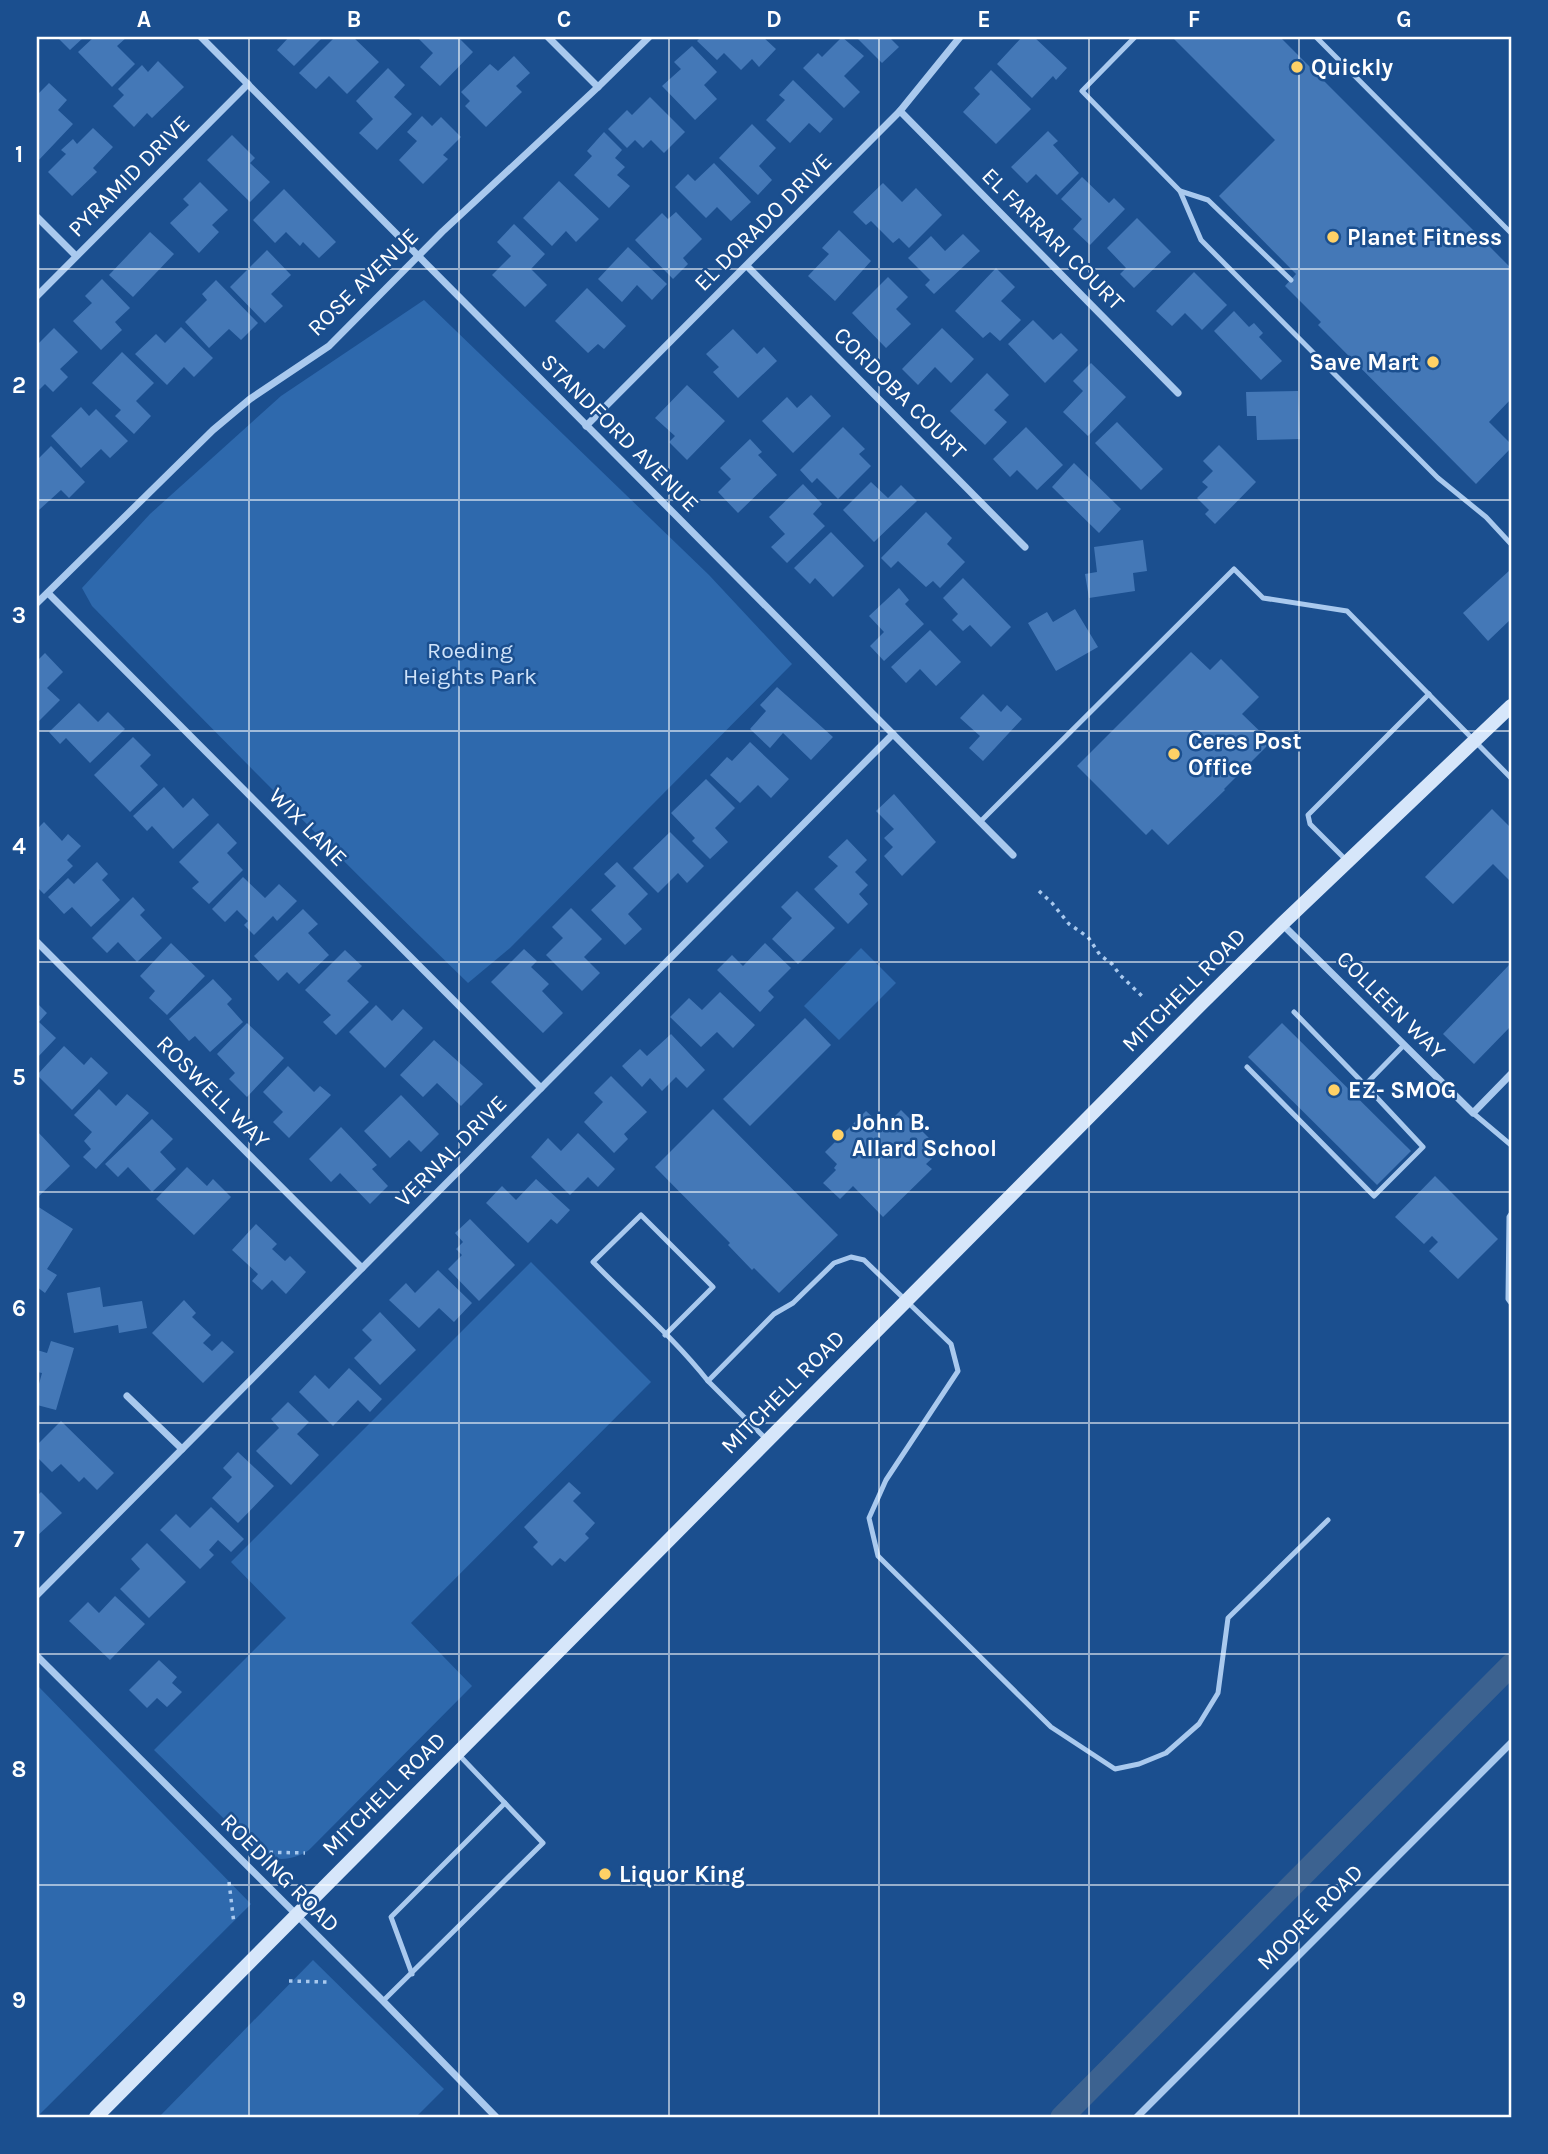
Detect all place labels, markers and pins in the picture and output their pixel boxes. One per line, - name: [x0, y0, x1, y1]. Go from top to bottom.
- place label: Quickly: [1311, 54, 1394, 81]
- marker: Quickly: [1289, 59, 1305, 75]
- place label: Planet Fitness: [1347, 224, 1502, 251]
- marker: Planet Fitness: [1325, 229, 1341, 245]
- place label: Save Mart: [1309, 349, 1419, 376]
- marker: Save Mart: [1425, 354, 1441, 370]
- place label: Ceres Post Office: [1188, 728, 1302, 781]
- marker: Ceres Post Office: [1166, 746, 1182, 762]
- place label: EZ- SMOG: [1348, 1077, 1456, 1104]
- marker: EZ- SMOG: [1326, 1082, 1342, 1098]
- place label: John B. Allard School: [852, 1109, 997, 1162]
- marker: John B. Allard School: [830, 1127, 846, 1143]
- place label: Liquor King: [619, 1861, 745, 1888]
- marker: Liquor King: [597, 1866, 613, 1882]

